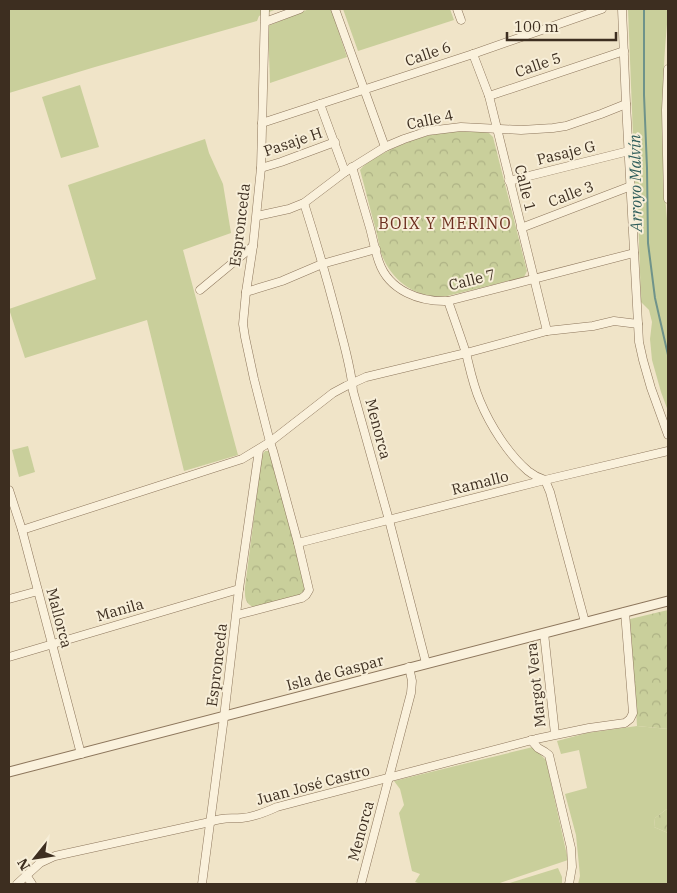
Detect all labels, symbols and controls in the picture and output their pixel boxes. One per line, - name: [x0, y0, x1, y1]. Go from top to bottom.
- scale bar: [507, 10, 616, 42]
- text: 100 m: [514, 17, 559, 36]
- street label: Calle 6: [402, 37, 453, 70]
- street label: Calle 5: [512, 48, 563, 81]
- street label: Calle 4: [405, 105, 455, 134]
- street label: Pasaje H: [261, 123, 325, 160]
- water label: Arroyo Malvín: [624, 134, 646, 233]
- street label: Pasaje G: [535, 136, 597, 169]
- street label: Calle 1: [511, 163, 540, 213]
- street label: Calle 3: [545, 176, 596, 211]
- street label: Espronceda: [225, 182, 254, 268]
- district label: BOIX Y MERINO: [378, 213, 512, 233]
- street label: Calle 7: [447, 265, 497, 294]
- street label: Menorca: [361, 397, 396, 461]
- street label: Ramallo: [449, 466, 510, 499]
- street label: Mallorca: [42, 586, 77, 650]
- street label: Manila: [94, 594, 146, 625]
- street label: Espronceda: [202, 622, 231, 708]
- street label: Margot Vera: [522, 642, 549, 728]
- street label: Isla de Gaspar: [284, 650, 386, 695]
- street label: Juan José Castro: [254, 760, 372, 809]
- street label: Menorca: [343, 799, 378, 863]
- north arrow: [10, 833, 60, 883]
- text: N: [13, 855, 34, 874]

